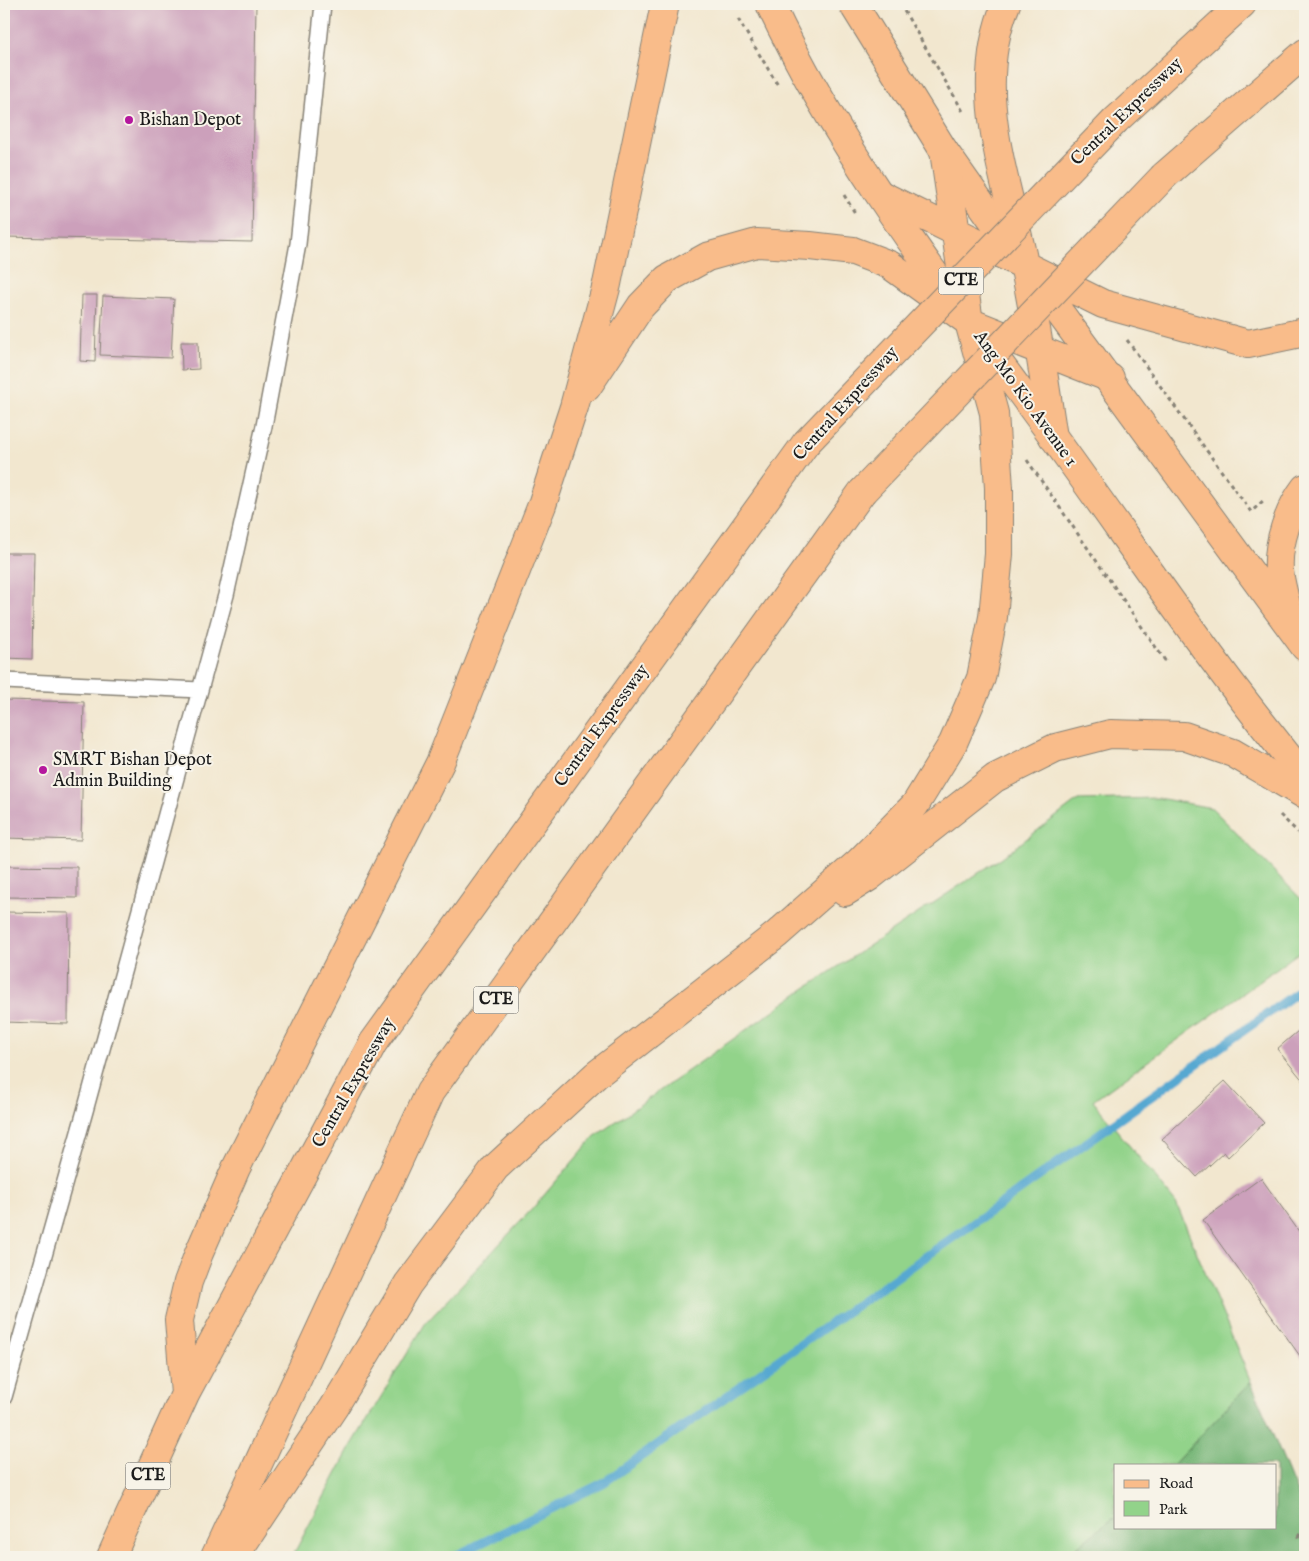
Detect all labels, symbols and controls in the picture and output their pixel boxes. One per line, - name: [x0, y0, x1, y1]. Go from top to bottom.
- street label: Central Expressway: [1066, 53, 1188, 171]
- place label: Bishan Depot: [139, 109, 241, 132]
- marker: Bishan Depot: [123, 114, 135, 126]
- road number: CTE: [938, 268, 984, 294]
- street label: Ang Mo Kio Avenue 1: [967, 326, 1082, 472]
- street label: Central Expressway: [788, 342, 904, 466]
- street label: Central Expressway: [550, 660, 655, 792]
- place label: SMRT Bishan Depot Admin Building: [52, 749, 212, 793]
- marker: SMRT Bishan Depot Admin Building: [37, 764, 49, 776]
- road number: CTE: [474, 986, 518, 1014]
- street label: Central Expressway: [307, 1014, 401, 1152]
- road number: CTE: [126, 1462, 170, 1490]
- legend: [1114, 1464, 1276, 1528]
- text: Road: [1159, 1474, 1194, 1493]
- text: Park: [1159, 1500, 1189, 1519]

